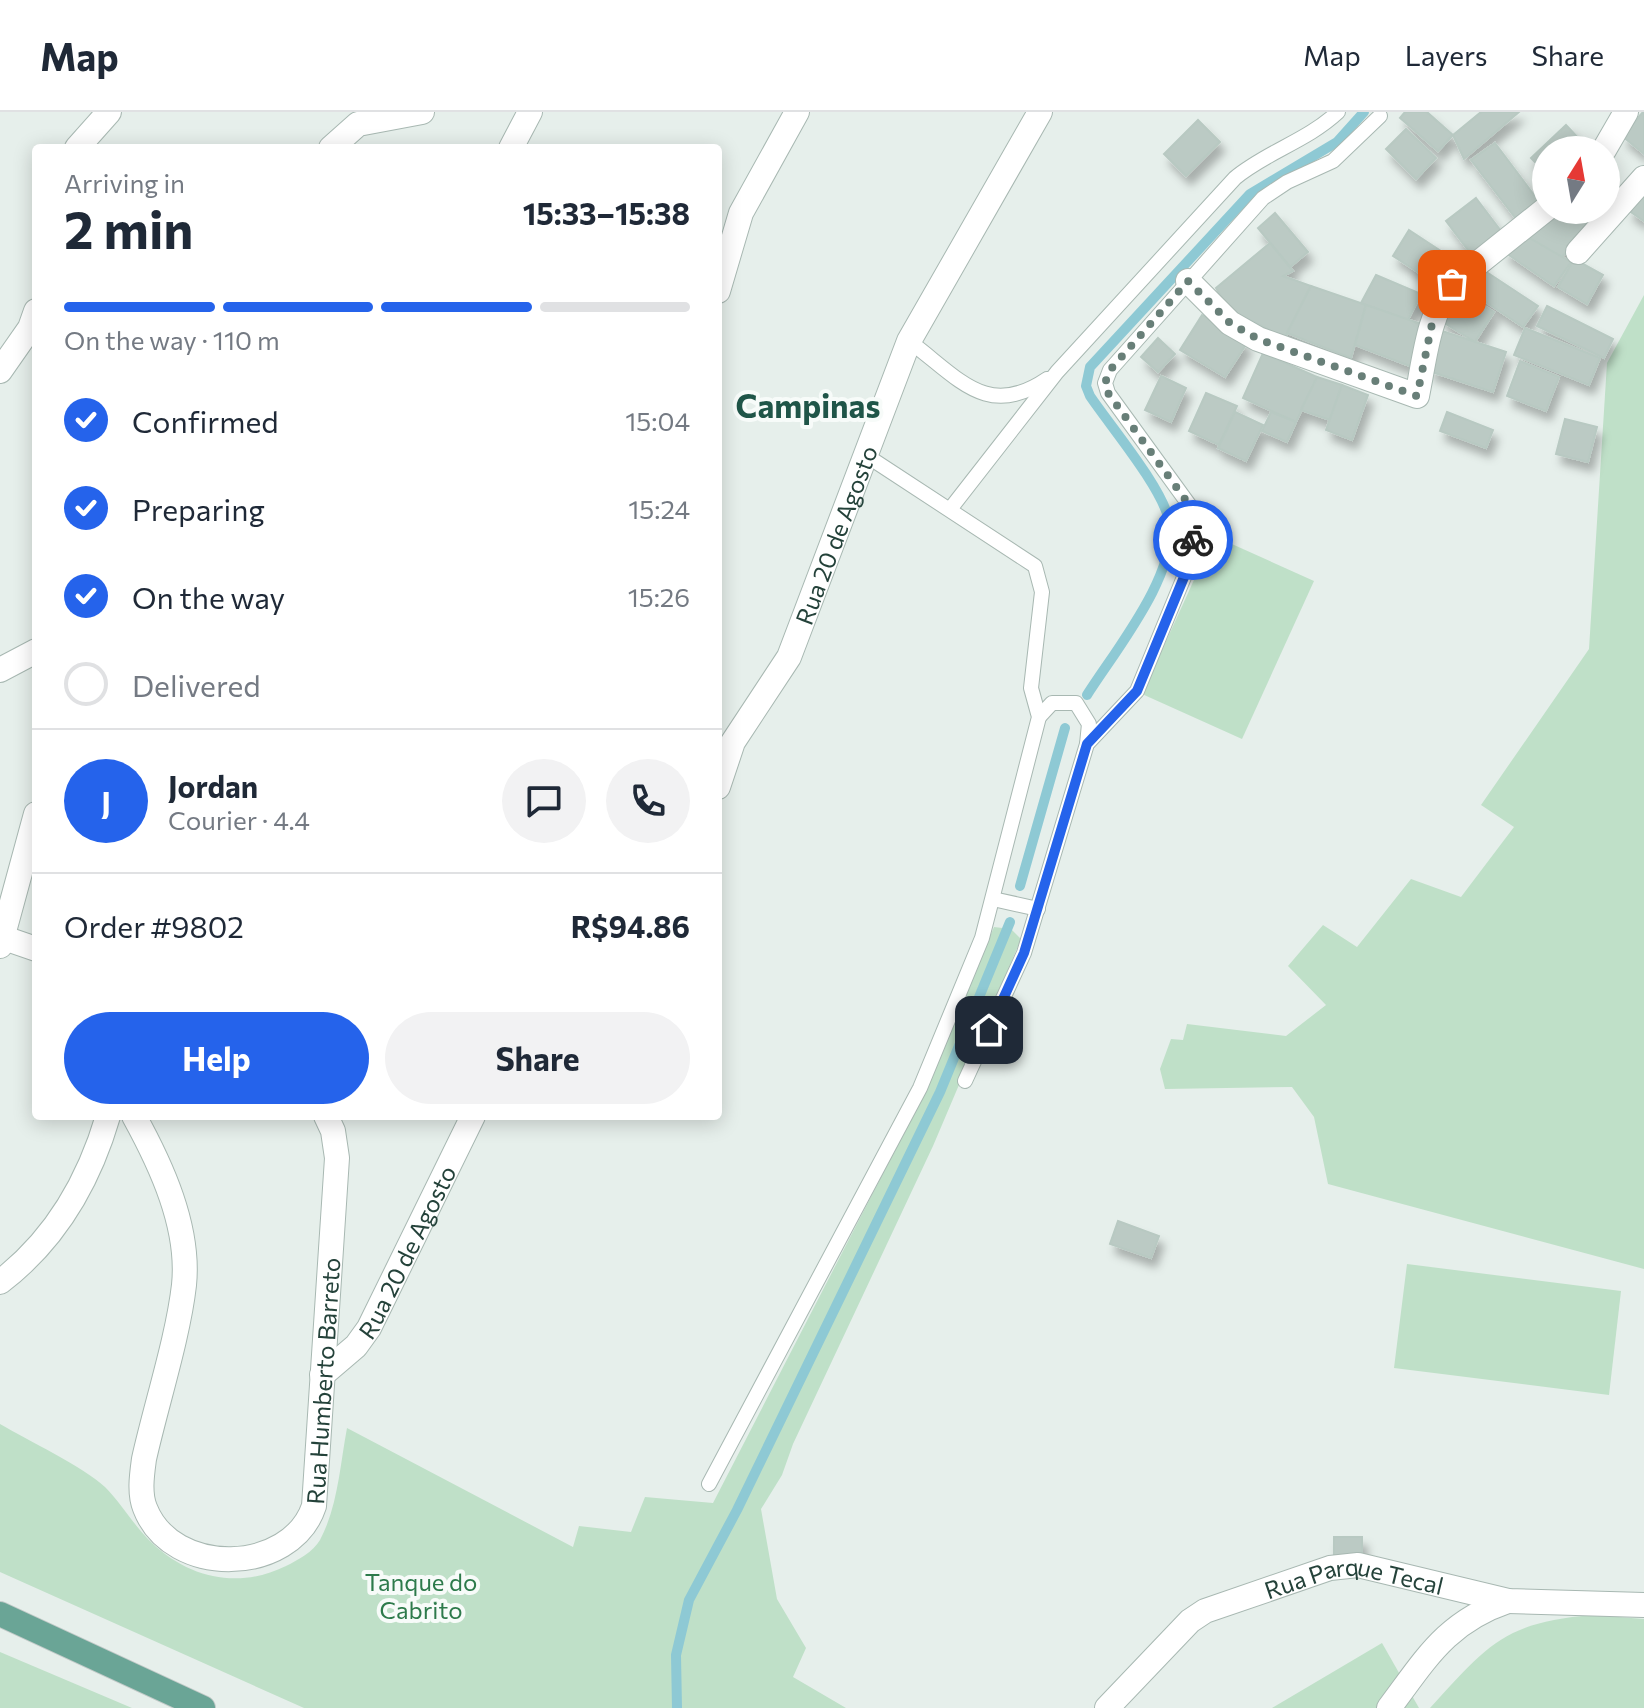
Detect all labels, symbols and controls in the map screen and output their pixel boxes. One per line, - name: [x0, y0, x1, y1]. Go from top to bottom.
- text: Map: [40, 32, 119, 79]
- text: Map: [1303, 38, 1361, 72]
- text: Layers: [1405, 38, 1487, 72]
- text: Share: [1531, 38, 1604, 72]
- north arrow: [1532, 136, 1620, 224]
- map controls: [1532, 136, 1620, 224]
- text: Arriving in: [64, 167, 185, 198]
- text: 15:33–15:38: [523, 194, 690, 231]
- text: 2 min: [64, 196, 193, 260]
- pin: [1418, 250, 1486, 318]
- icon: bag: [1430, 262, 1474, 306]
- text: On the way · 110 m: [64, 324, 280, 355]
- district label: Campinas: [736, 385, 880, 425]
- icon: check: [64, 398, 108, 442]
- text: Confirmed: [132, 402, 279, 439]
- text: 15:04: [625, 405, 690, 436]
- street label: Rua 20 de Agosto: [788, 441, 883, 628]
- icon: check: [64, 486, 108, 530]
- text: Preparing: [132, 490, 265, 527]
- text: 15:24: [628, 493, 690, 524]
- courier: [1153, 500, 1233, 580]
- icon: bike: [1171, 518, 1215, 562]
- icon: check: [64, 574, 108, 618]
- text: On the way: [132, 578, 285, 615]
- text: 15:26: [628, 581, 690, 612]
- text: Delivered: [132, 666, 261, 703]
- button: chat: [502, 759, 586, 843]
- button: phone: [606, 759, 690, 843]
- text: Jordan: [168, 767, 258, 804]
- text: J: [101, 783, 111, 820]
- text: Courier · 4.4: [168, 804, 310, 835]
- text: Order #9802: [64, 907, 244, 944]
- text: R$94.86: [571, 907, 690, 944]
- pin: [955, 996, 1023, 1064]
- icon: home: [967, 1008, 1011, 1052]
- button: Help: [64, 1012, 369, 1104]
- button: Share: [385, 1012, 690, 1104]
- street label: Rua 20 de Agosto: [352, 1160, 461, 1344]
- street label: Rua Humberto Barreto: [300, 1256, 345, 1505]
- street label: Rua Parque Tecal: [1260, 1551, 1447, 1604]
- park label: Tanque do Cabrito: [365, 1567, 477, 1624]

